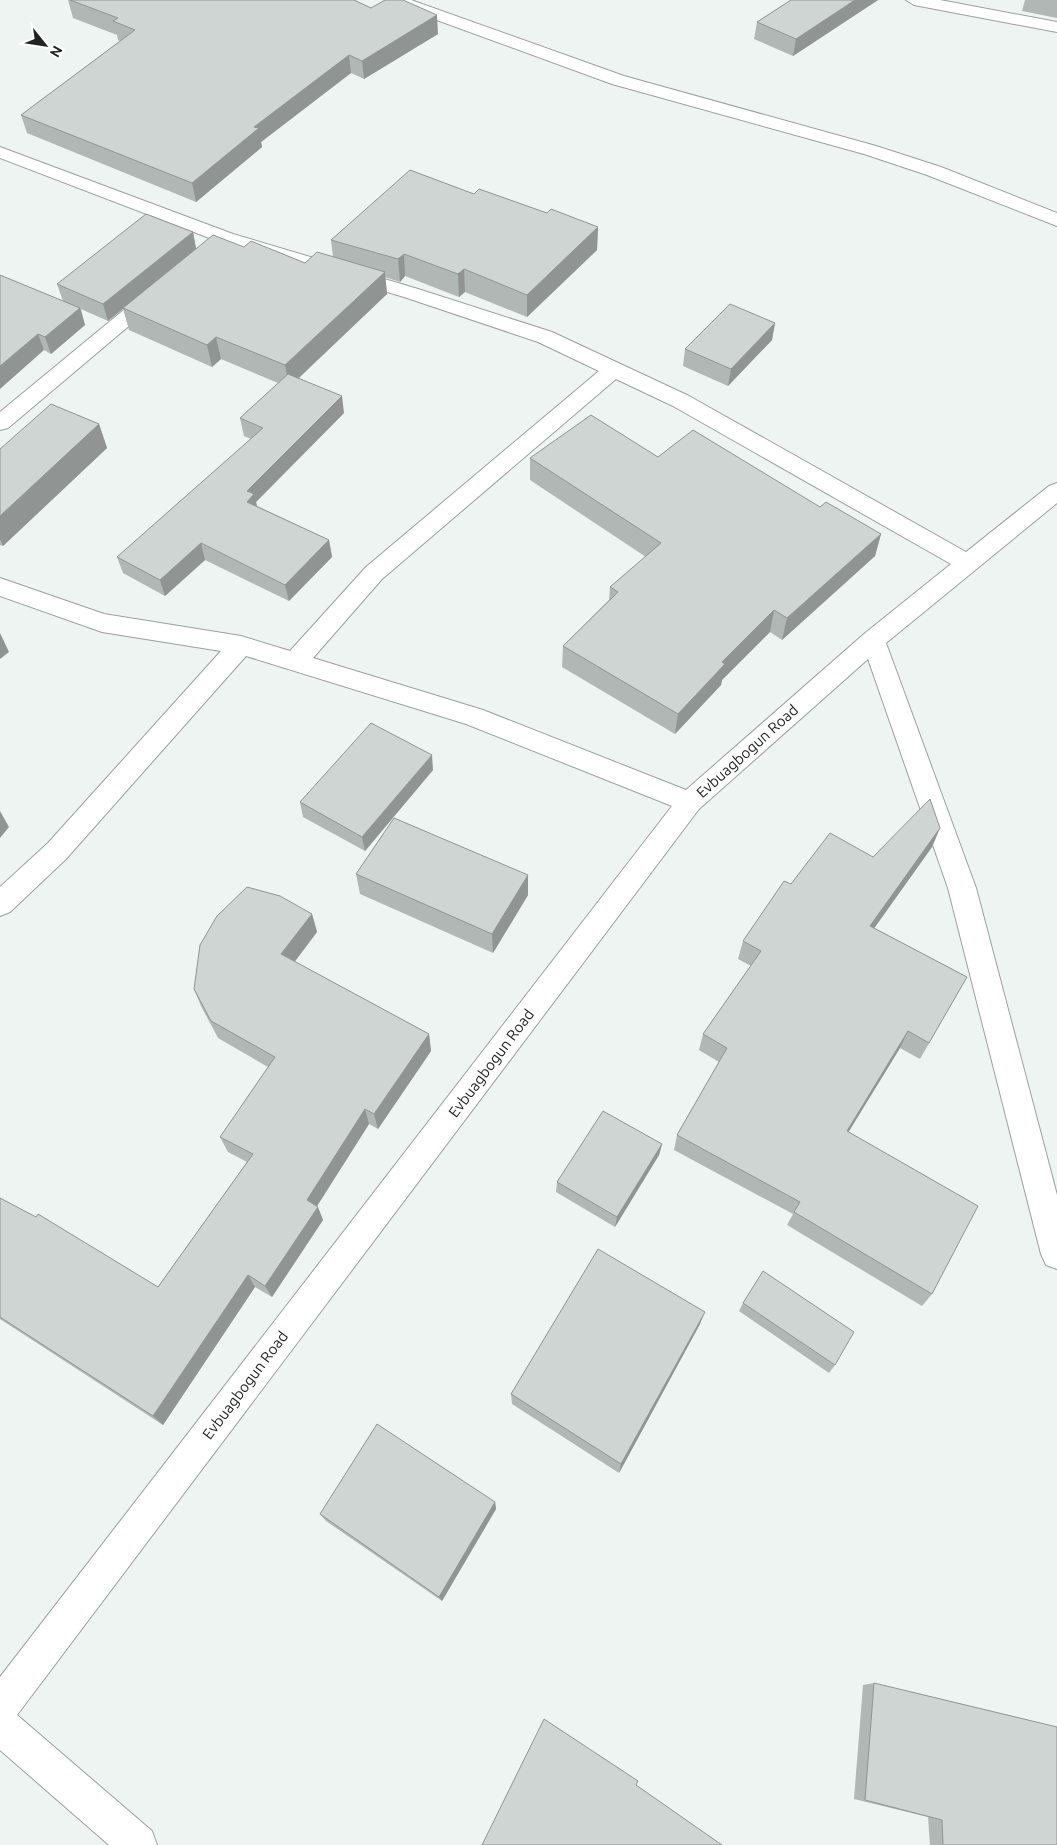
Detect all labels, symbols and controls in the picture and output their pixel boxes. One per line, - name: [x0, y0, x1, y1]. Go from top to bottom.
- north arrow: [20, 20, 70, 70]
- text: N: [47, 43, 66, 60]
- street label: Evbuagbogun Road: [693, 701, 801, 801]
- street label: Evbuagbogun Road: [445, 1006, 537, 1120]
- street label: Evbuagbogun Road: [199, 1328, 291, 1442]

